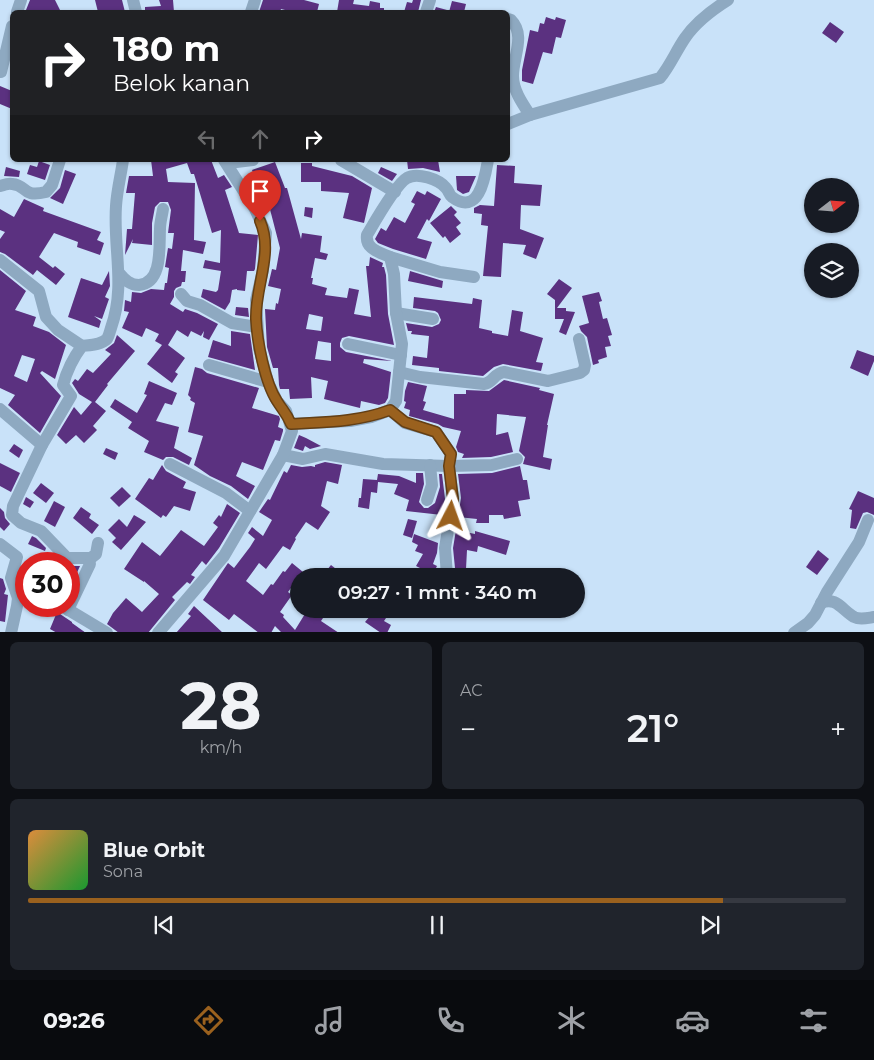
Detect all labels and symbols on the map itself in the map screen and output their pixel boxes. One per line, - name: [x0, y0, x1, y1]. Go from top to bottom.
- pin: [239, 170, 281, 221]
- north arrow: [804, 178, 859, 232]
- position arrow: [424, 489, 476, 541]
- speed limit sign: 30: [15, 552, 80, 617]

